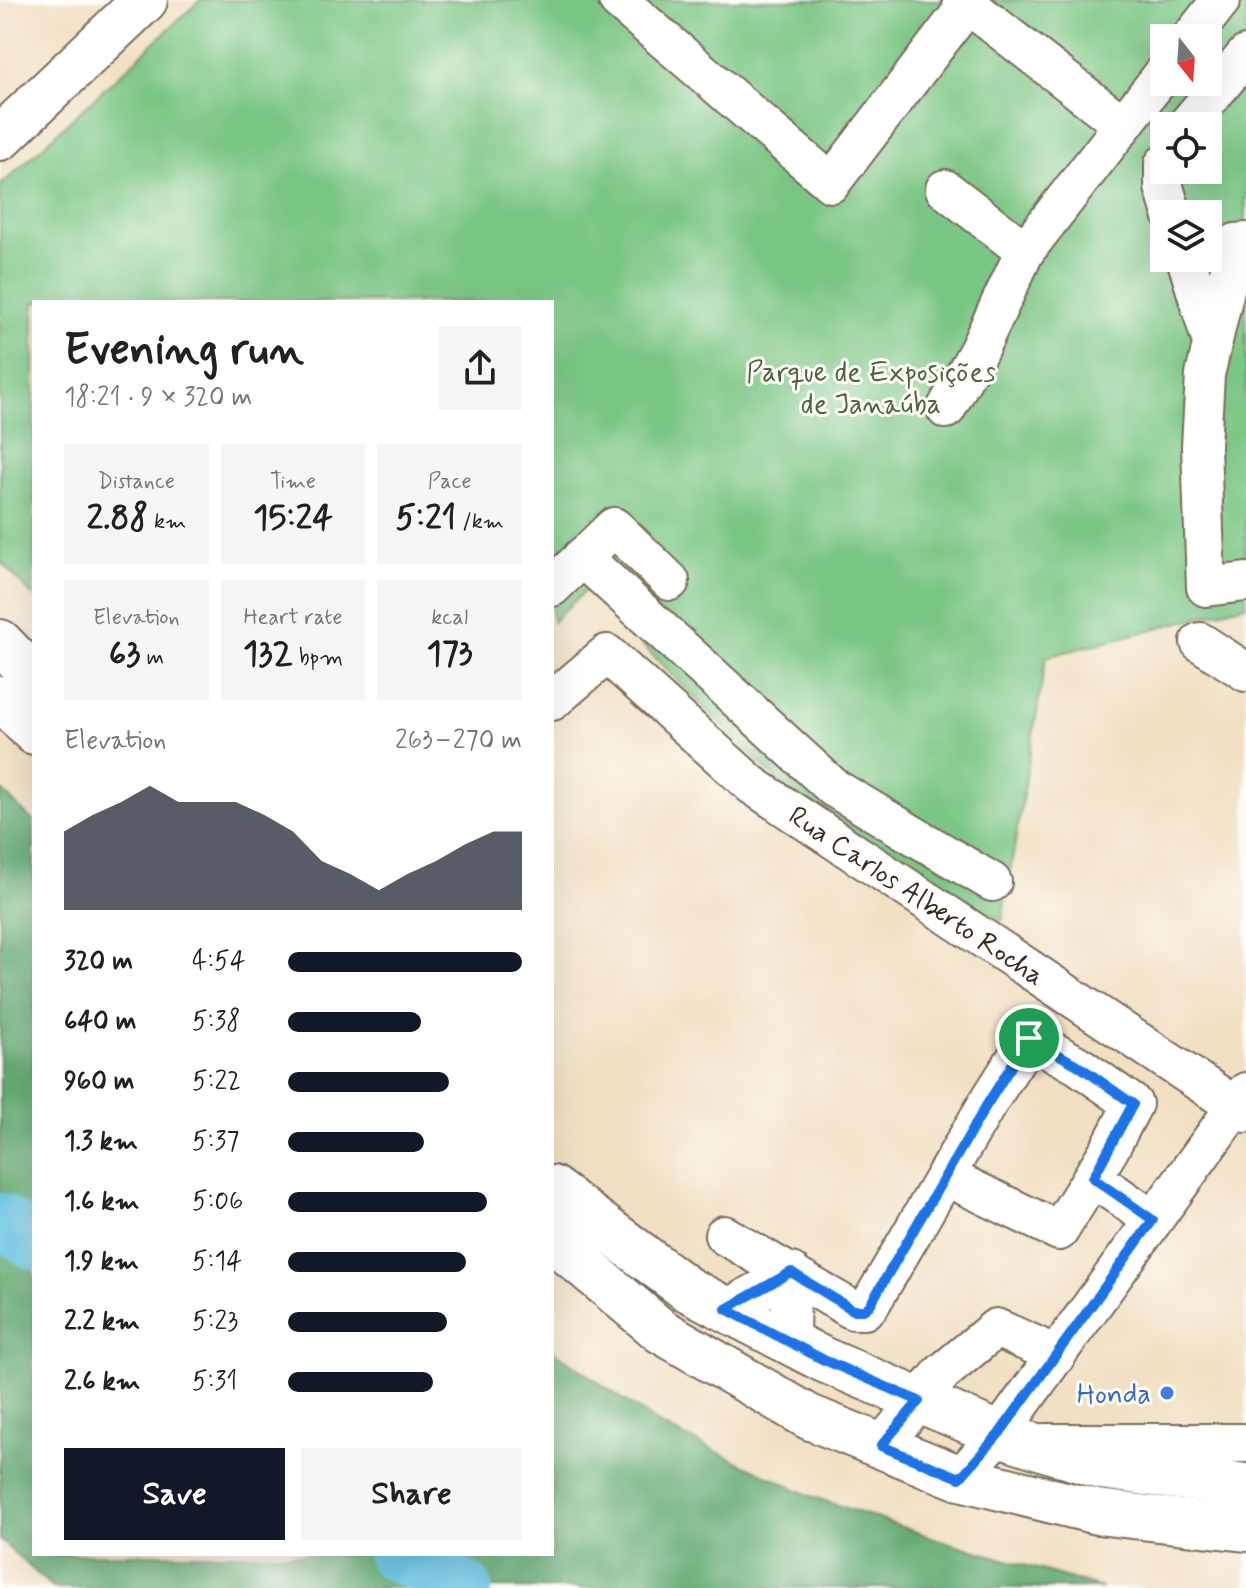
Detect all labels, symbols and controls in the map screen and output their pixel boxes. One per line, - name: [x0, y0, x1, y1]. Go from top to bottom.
- north arrow: [1150, 24, 1222, 96]
- map controls: [1150, 24, 1222, 272]
- button: locate: [1150, 112, 1222, 184]
- button: layers: [1150, 200, 1222, 272]
- text: Evening run: [64, 322, 304, 380]
- button: share: [438, 326, 522, 410]
- park label: Parque de Exposições de Janaúba: [746, 355, 996, 424]
- text: 18:21 · 9 × 320 m: [64, 381, 252, 415]
- text: Distance: [98, 468, 175, 496]
- text: Time: [270, 468, 316, 496]
- text: Pace: [428, 468, 472, 496]
- text: 2.88: [87, 496, 148, 541]
- text: 15:24: [253, 496, 333, 541]
- text: 5:21: [395, 496, 456, 541]
- text: km: [148, 508, 186, 536]
- text: /km: [456, 508, 504, 536]
- text: Elevation: [93, 604, 180, 632]
- text: Heart rate: [244, 604, 342, 632]
- text: kcal: [431, 604, 468, 632]
- text: 63: [109, 632, 141, 677]
- text: 132: [243, 632, 293, 677]
- text: 173: [427, 632, 473, 677]
- text: m: [141, 644, 164, 672]
- text: bpm: [293, 644, 343, 672]
- text: Elevation: [64, 724, 166, 758]
- text: 263–270 m: [395, 724, 522, 758]
- street label: Rua Carlos Alberto Rocha: [781, 798, 1051, 995]
- text: 320 m: [64, 945, 133, 979]
- text: 4:54: [192, 945, 245, 979]
- pin: [995, 1004, 1063, 1072]
- text: 640 m: [64, 1005, 136, 1039]
- text: 5:38: [192, 1005, 241, 1039]
- icon: arrive: [1007, 1016, 1051, 1060]
- text: 960 m: [64, 1065, 135, 1099]
- text: 5:22: [192, 1065, 241, 1099]
- text: 1.3 km: [64, 1125, 138, 1159]
- text: 5:37: [192, 1125, 239, 1159]
- text: 1.6 km: [64, 1185, 139, 1219]
- text: 5:06: [192, 1185, 243, 1219]
- text: 1.9 km: [64, 1245, 139, 1279]
- text: 5:14: [192, 1245, 242, 1279]
- text: 2.2 km: [64, 1305, 140, 1339]
- text: 5:23: [192, 1305, 238, 1339]
- text: 2.6 km: [64, 1365, 140, 1399]
- text: 5:31: [192, 1365, 237, 1399]
- place label: Honda: [1077, 1377, 1151, 1414]
- marker: Honda: [1158, 1384, 1176, 1402]
- button: Save: [64, 1448, 285, 1540]
- button: Share: [301, 1448, 522, 1540]

